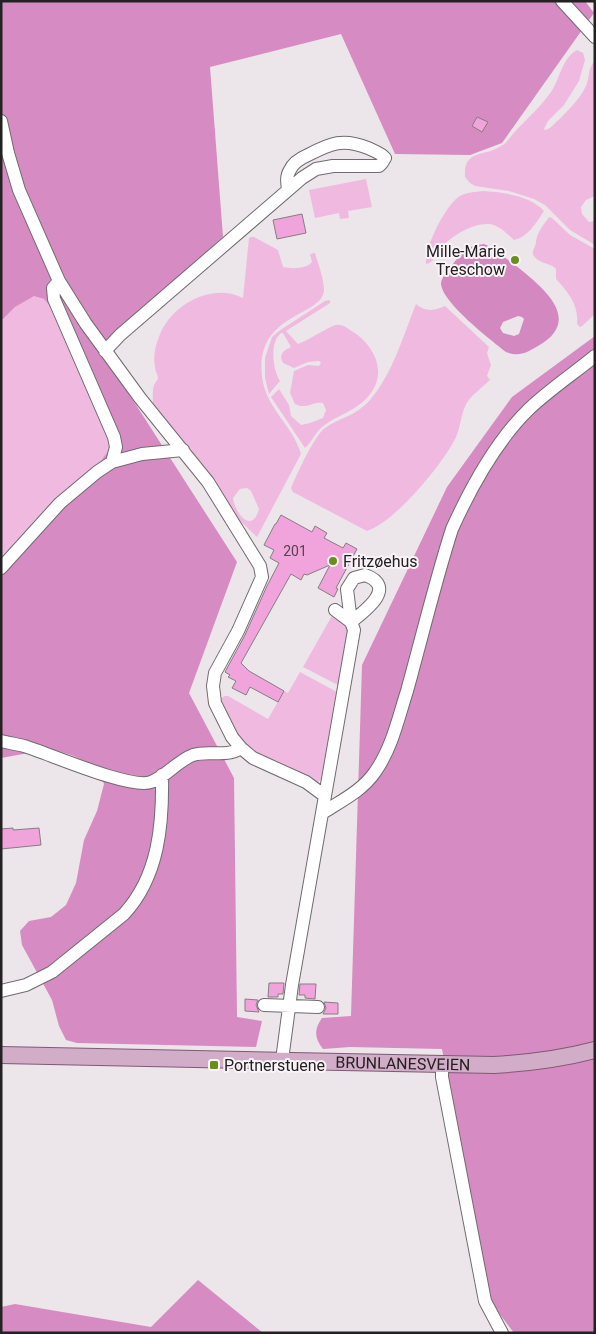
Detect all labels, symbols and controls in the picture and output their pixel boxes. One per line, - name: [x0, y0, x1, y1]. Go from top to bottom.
- place label: Mille-Marie Treschow: [426, 242, 505, 279]
- marker: Mille-Marie Treschow: [509, 254, 521, 266]
- house number: 201: [283, 543, 307, 559]
- place label: Fritzøehus: [343, 552, 418, 571]
- marker: Fritzøehus: [327, 555, 339, 567]
- street label: BRUNLANESVEIEN: [335, 1053, 471, 1075]
- place label: Portnerstuene: [224, 1056, 325, 1075]
- marker: Portnerstuene: [208, 1059, 220, 1071]

